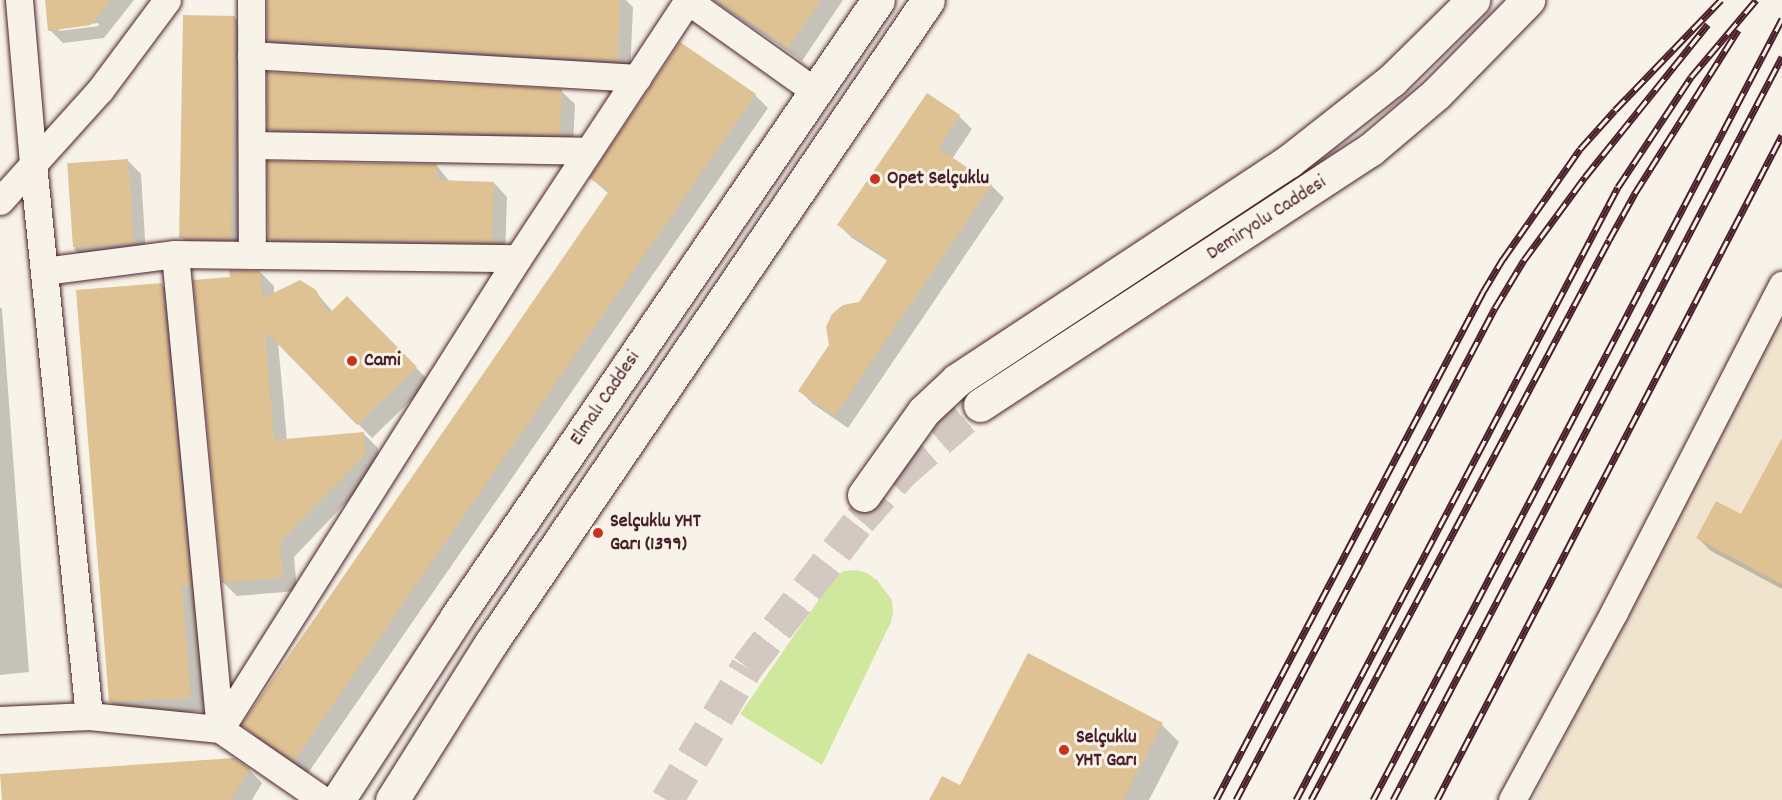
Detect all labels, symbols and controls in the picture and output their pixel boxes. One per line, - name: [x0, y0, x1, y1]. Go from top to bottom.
- place label: Opet Selçuklu: [887, 167, 989, 191]
- street label: Demiryolu Caddesi: [1203, 171, 1331, 267]
- marker: Opet Selçuklu: [868, 172, 882, 186]
- street label: Elmalı Caddesi: [566, 347, 646, 451]
- place label: Cami: [364, 349, 401, 373]
- marker: Cami: [345, 354, 359, 368]
- place label: Selçuklu YHT Garı (1399): [610, 510, 701, 557]
- marker: Selçuklu YHT Garı (1399): [591, 526, 605, 540]
- place label: Selçuklu YHT Garı: [1076, 726, 1137, 773]
- marker: Selçuklu YHT Garı: [1057, 743, 1071, 757]

